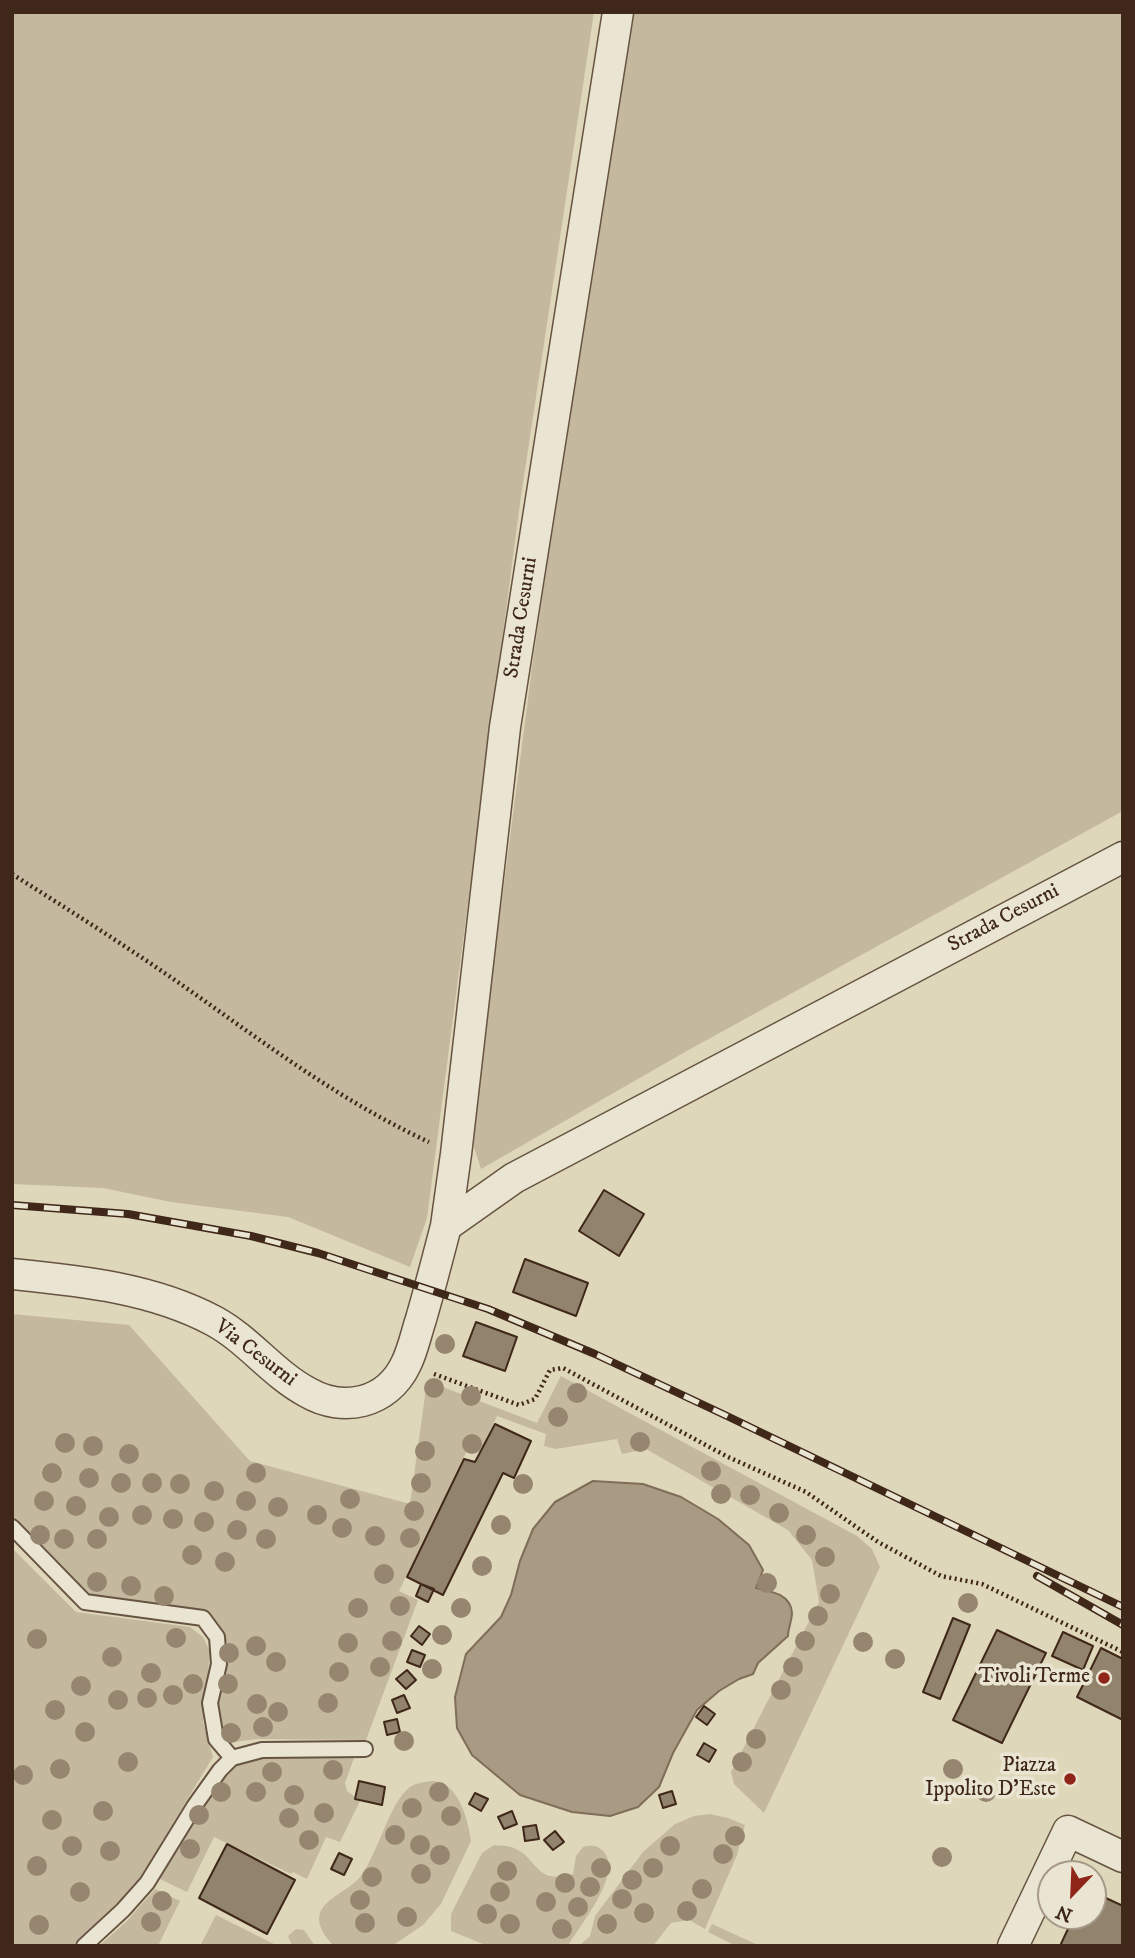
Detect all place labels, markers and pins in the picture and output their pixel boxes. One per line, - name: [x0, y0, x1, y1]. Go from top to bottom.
- place label: Tivoli Terme: [979, 1665, 1090, 1691]
- marker: Tivoli Terme: [1096, 1670, 1112, 1686]
- place label: Piazza Ippolito D'Este: [925, 1754, 1056, 1804]
- marker: Piazza Ippolito D'Este: [1062, 1771, 1078, 1787]

